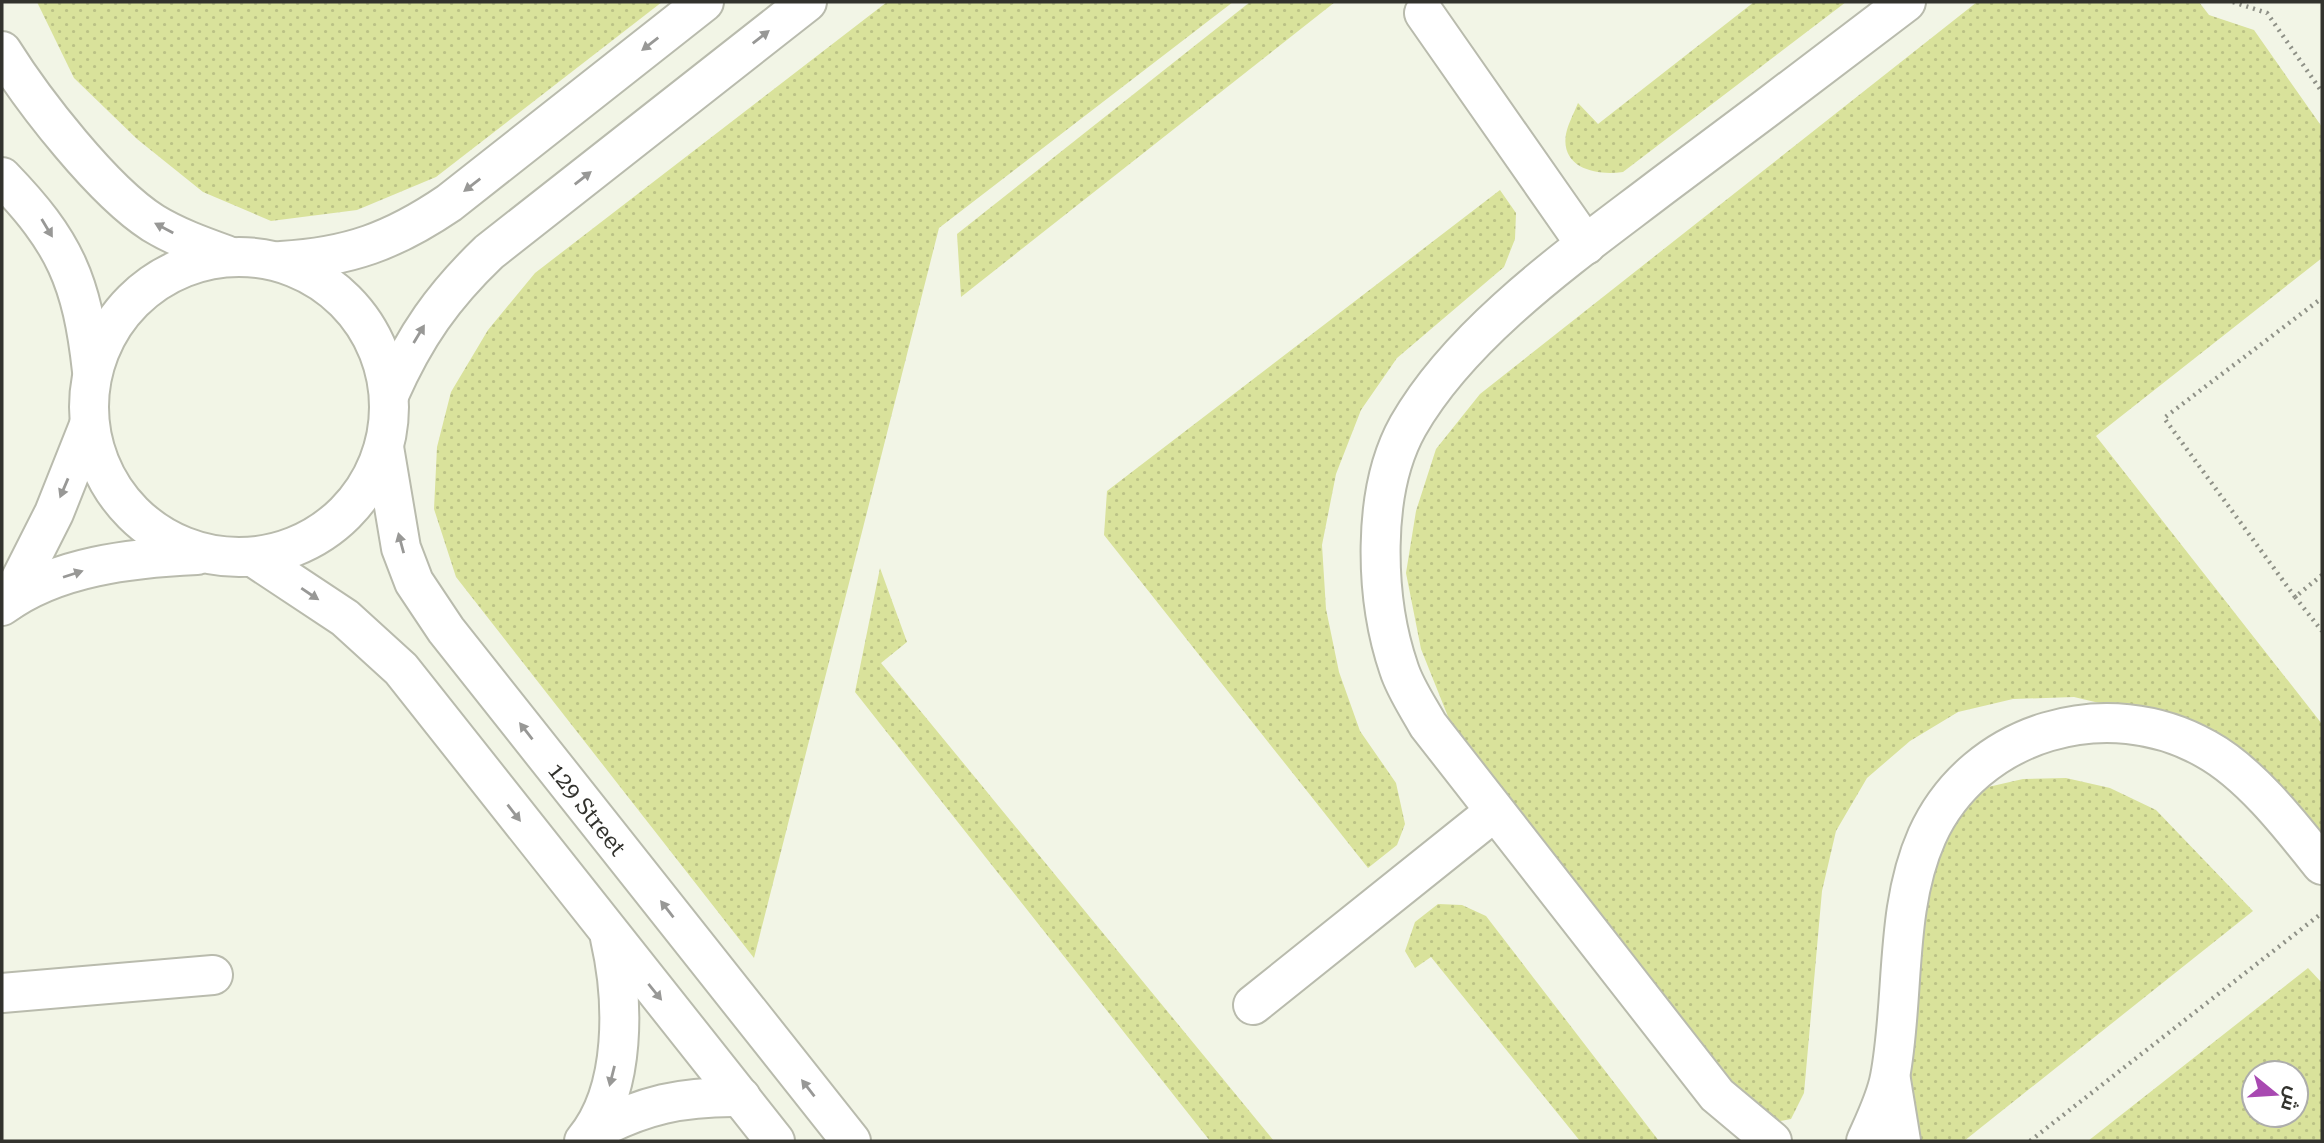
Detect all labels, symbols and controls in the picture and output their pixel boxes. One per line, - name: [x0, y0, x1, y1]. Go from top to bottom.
- one-way arrow: [752, 30, 770, 45]
- one-way arrow: [641, 36, 659, 51]
- one-way arrow: [573, 171, 591, 186]
- one-way arrow: [463, 178, 481, 193]
- one-way arrow: [40, 218, 52, 238]
- one-way arrow: [153, 223, 173, 235]
- one-way arrow: [413, 324, 425, 343]
- one-way arrow: [59, 478, 70, 499]
- one-way arrow: [395, 532, 406, 554]
- one-way arrow: [62, 568, 83, 579]
- one-way arrow: [300, 588, 320, 601]
- one-way arrow: [519, 722, 534, 740]
- street label: 129 Street: [542, 757, 631, 861]
- one-way arrow: [506, 804, 521, 822]
- one-way arrow: [660, 901, 675, 919]
- one-way arrow: [647, 983, 662, 1000]
- north arrow: [2240, 1059, 2310, 1129]
- one-way arrow: [606, 1065, 617, 1087]
- one-way arrow: [801, 1079, 816, 1097]
- text: ش: [2276, 1084, 2305, 1114]

